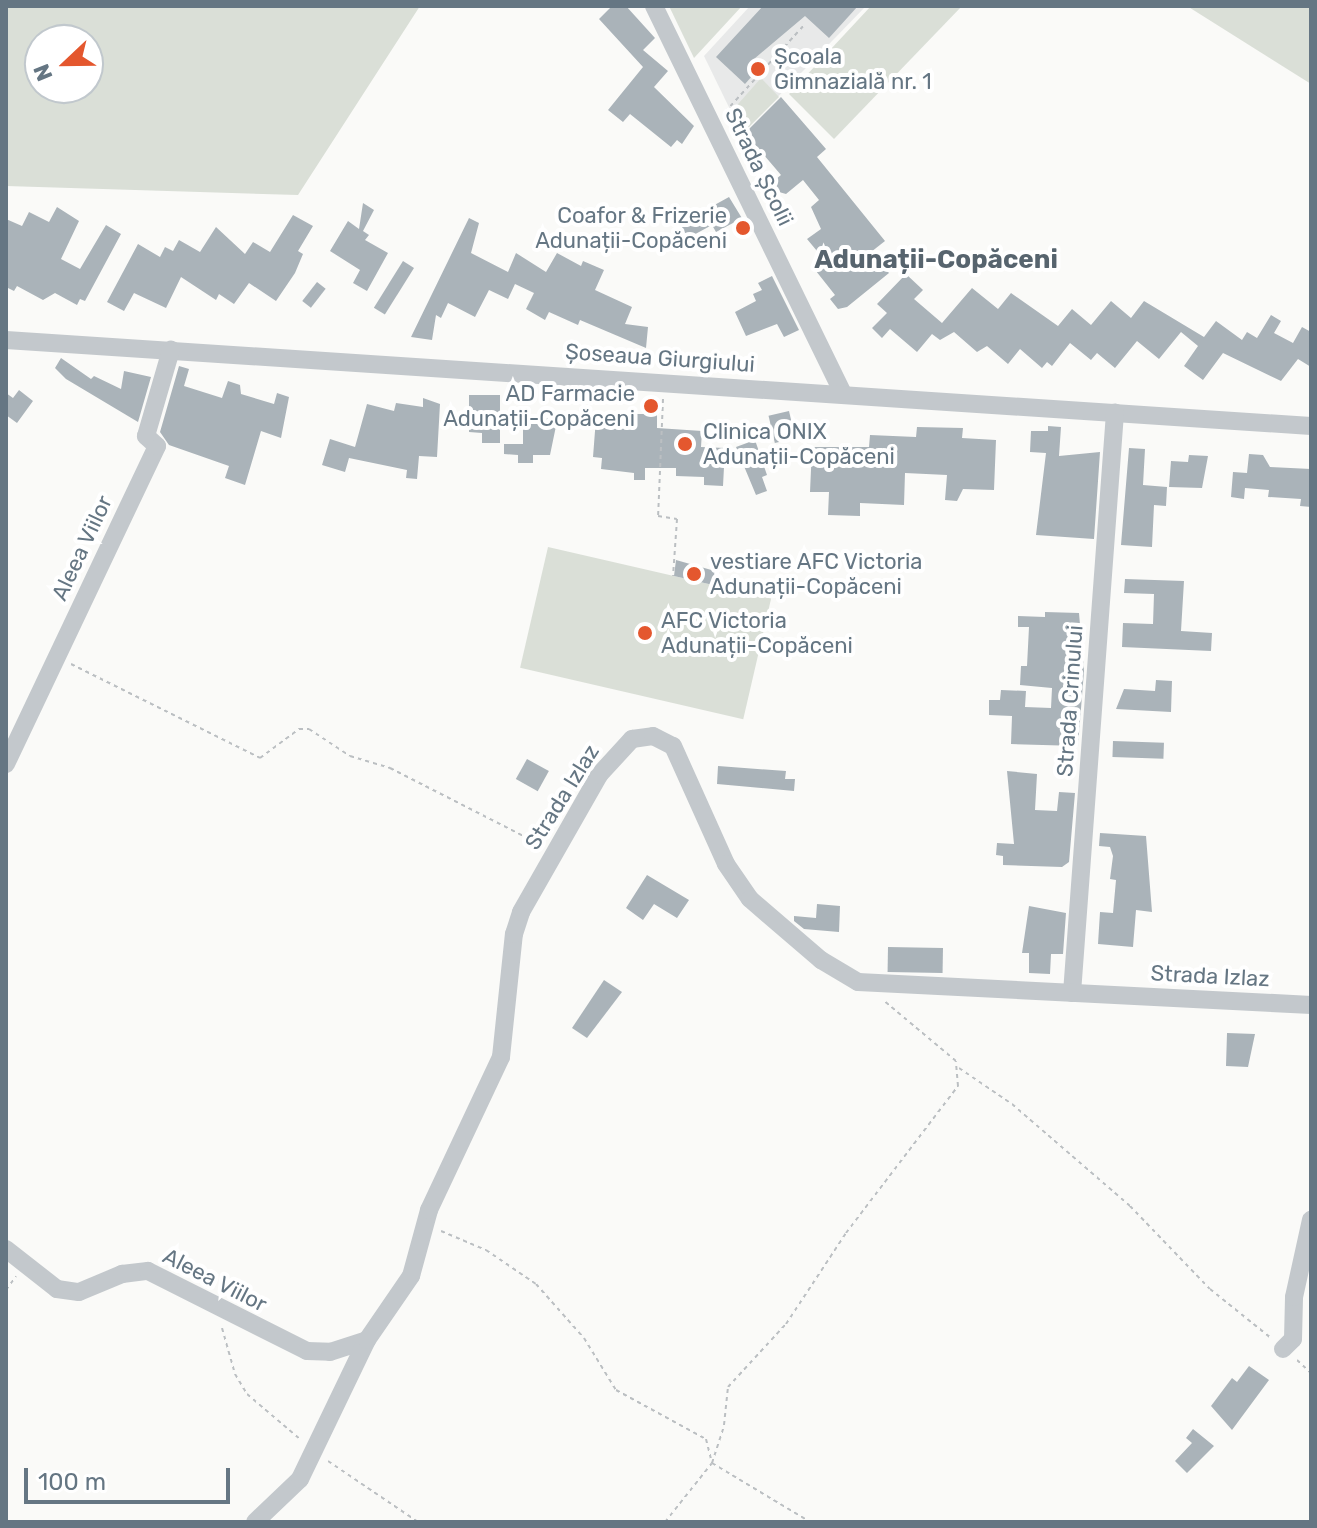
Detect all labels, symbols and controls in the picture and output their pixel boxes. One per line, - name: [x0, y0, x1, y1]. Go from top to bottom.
- north arrow: [24, 24, 104, 104]
- place label: Școala Gimnazială nr. 1: [774, 43, 932, 94]
- text: N: [28, 60, 59, 85]
- marker: Școala Gimnazială nr. 1: [749, 60, 767, 78]
- street label: Strada Școlii: [719, 104, 799, 230]
- place label: Coafor & Frizerie Adunații-Copăceni: [535, 202, 727, 254]
- marker: Coafor & Frizerie Adunații-Copăceni: [734, 219, 752, 237]
- district label: Adunații-Copăceni: [814, 244, 1058, 276]
- street label: Șoseaua Giurgiului: [564, 338, 756, 378]
- place label: AD Farmacie Adunații-Copăceni: [443, 380, 635, 432]
- marker: AD Farmacie Adunații-Copăceni: [642, 397, 660, 415]
- place label: Clinica ONIX Adunații-Copăceni: [703, 418, 895, 470]
- marker: Clinica ONIX Adunații-Copăceni: [674, 433, 696, 455]
- street label: Aleea Viilor: [46, 491, 118, 605]
- place label: vestiare AFC Victoria Adunații-Copăceni: [710, 548, 924, 600]
- marker: vestiare AFC Victoria Adunații-Copăceni: [685, 565, 703, 583]
- place label: AFC Victoria Adunații-Copăceni: [661, 607, 853, 658]
- marker: AFC Victoria Adunații-Copăceni: [636, 624, 654, 642]
- street label: Strada Crinului: [1052, 624, 1088, 778]
- street label: Strada Izlaz: [519, 739, 605, 855]
- street label: Strada Izlaz: [1150, 960, 1270, 992]
- street label: Aleea Viilor: [158, 1242, 272, 1318]
- scale bar: [28, 1452, 234, 1502]
- text: 100 m: [38, 1468, 106, 1496]

